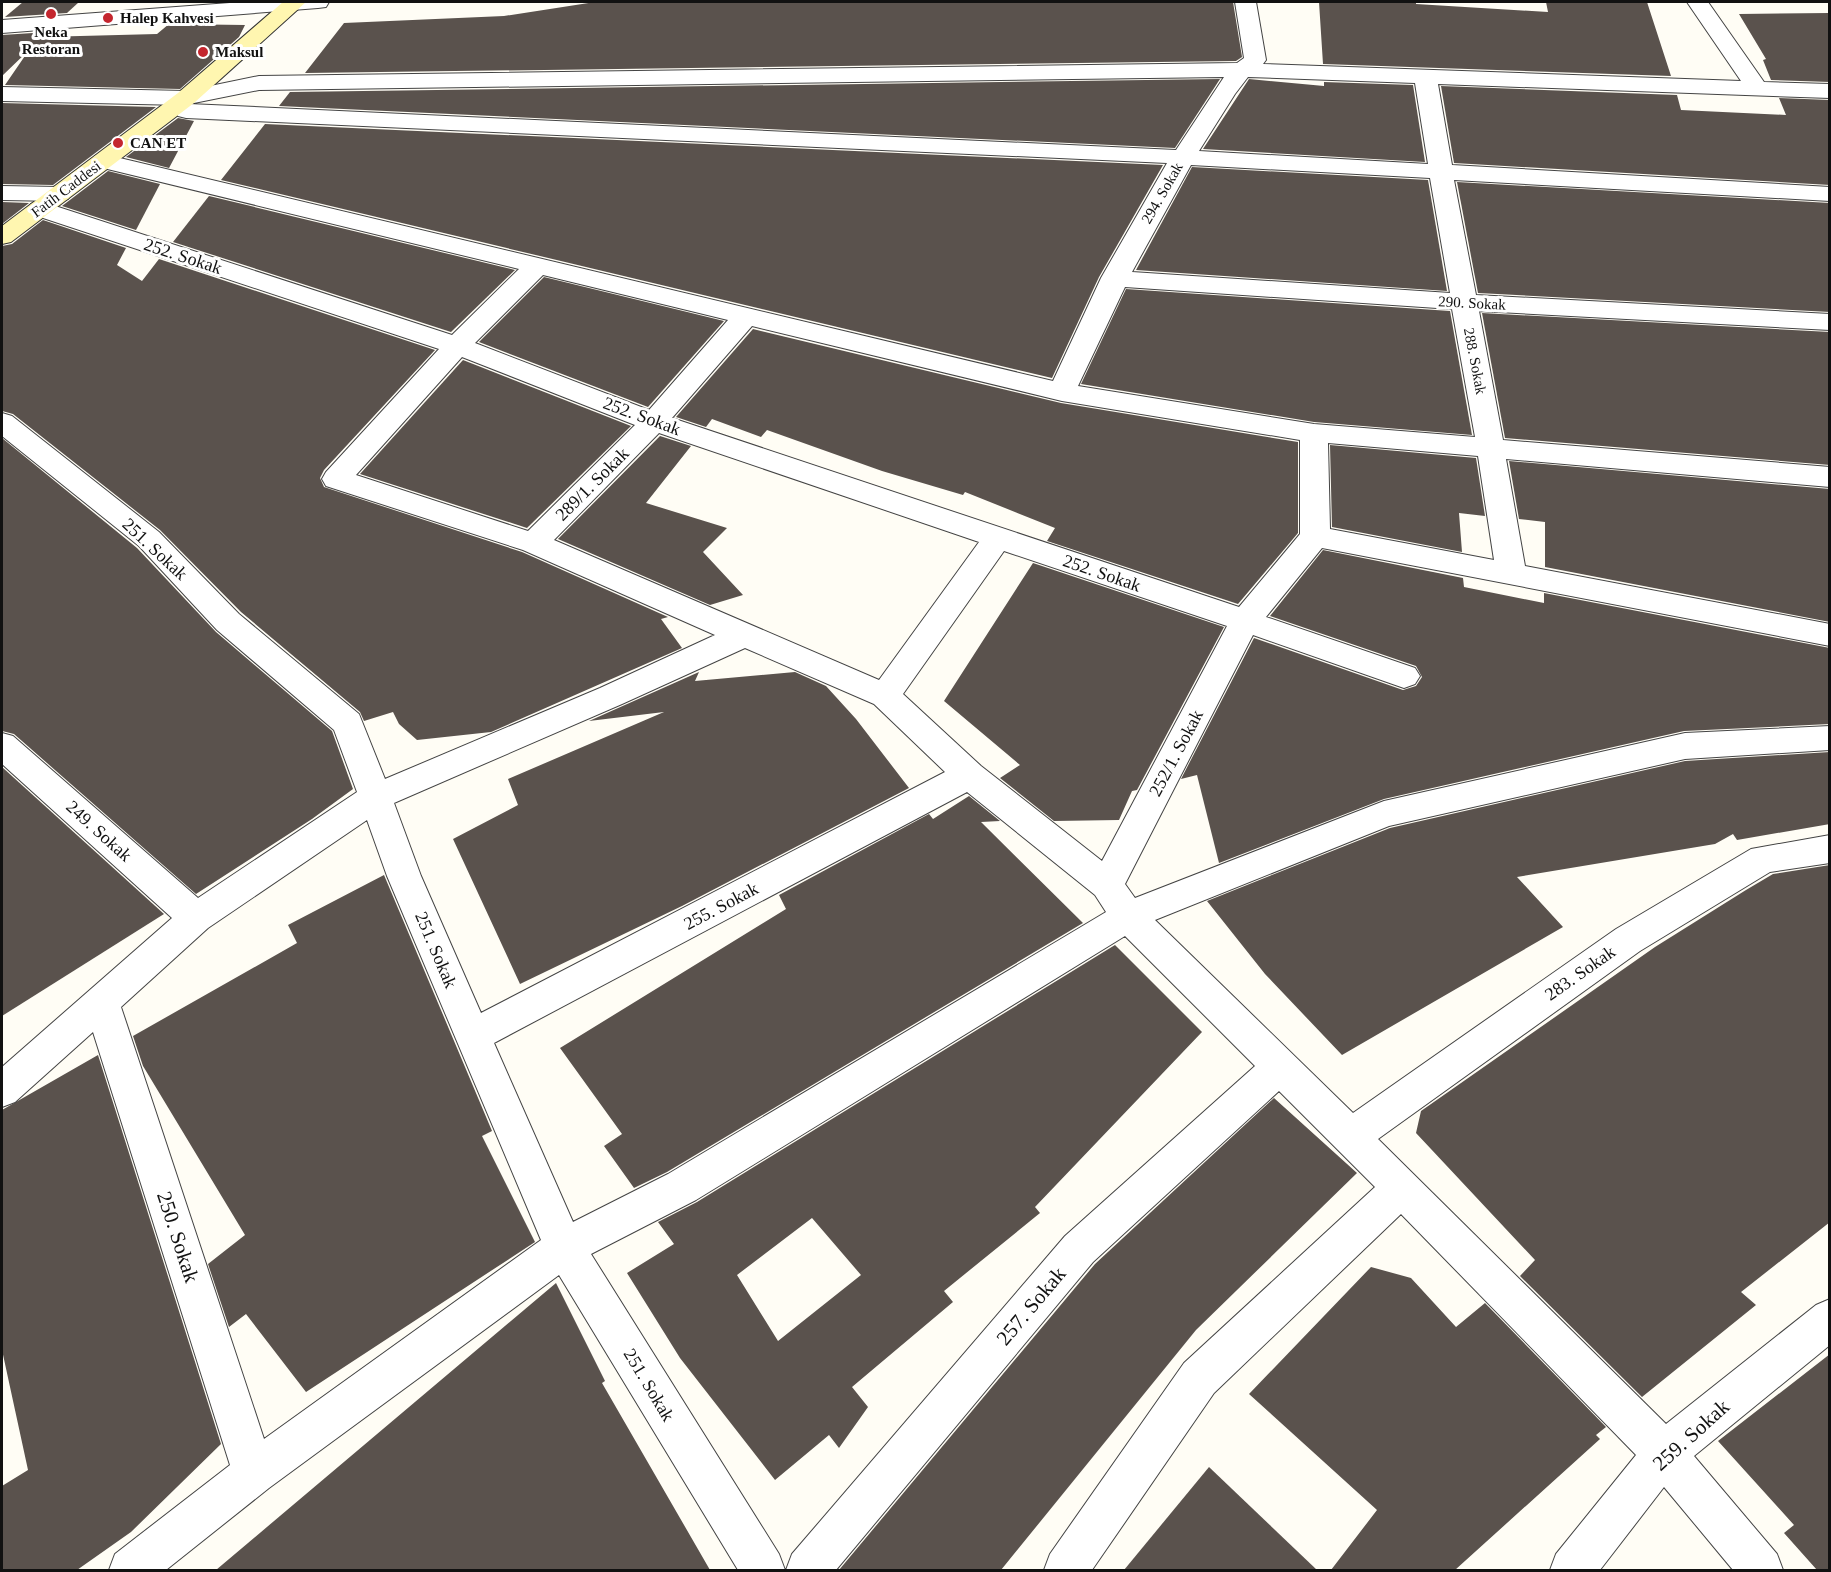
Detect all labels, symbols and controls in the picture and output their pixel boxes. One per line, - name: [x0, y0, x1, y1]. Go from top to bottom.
- marker: Neka Restoran: [44, 7, 58, 21]
- place label: Halep Kahvesi: [120, 10, 214, 26]
- marker: Halep Kahvesi: [101, 11, 115, 25]
- place label: Neka Restoran: [22, 24, 81, 57]
- place label: Maksul: [215, 44, 263, 60]
- marker: Maksul: [196, 45, 210, 59]
- place label: CAN ET: [130, 135, 186, 151]
- marker: CAN ET: [111, 136, 125, 150]
- street label: Fatih Caddesi: [28, 158, 104, 220]
- street label: 294. Sokak: [1138, 159, 1186, 226]
- street label: 252. Sokak: [141, 234, 225, 278]
- street label: 290. Sokak: [1438, 293, 1507, 313]
- street label: 288. Sokak: [1461, 326, 1489, 396]
- street label: 252. Sokak: [601, 393, 683, 439]
- street label: 289/1. Sokak: [551, 443, 633, 525]
- street label: 251. Sokak: [119, 514, 191, 584]
- street label: 252. Sokak: [1060, 550, 1144, 596]
- street label: 252/1. Sokak: [1145, 706, 1207, 800]
- street label: 249. Sokak: [62, 796, 136, 866]
- street label: 255. Sokak: [681, 878, 761, 934]
- street label: 251. Sokak: [411, 909, 461, 991]
- street label: 283. Sokak: [1541, 942, 1619, 1004]
- street label: 250. Sokak: [152, 1188, 204, 1286]
- street label: 257. Sokak: [991, 1262, 1071, 1350]
- street label: 251. Sokak: [620, 1345, 678, 1425]
- street label: 259. Sokak: [1648, 1394, 1735, 1476]

